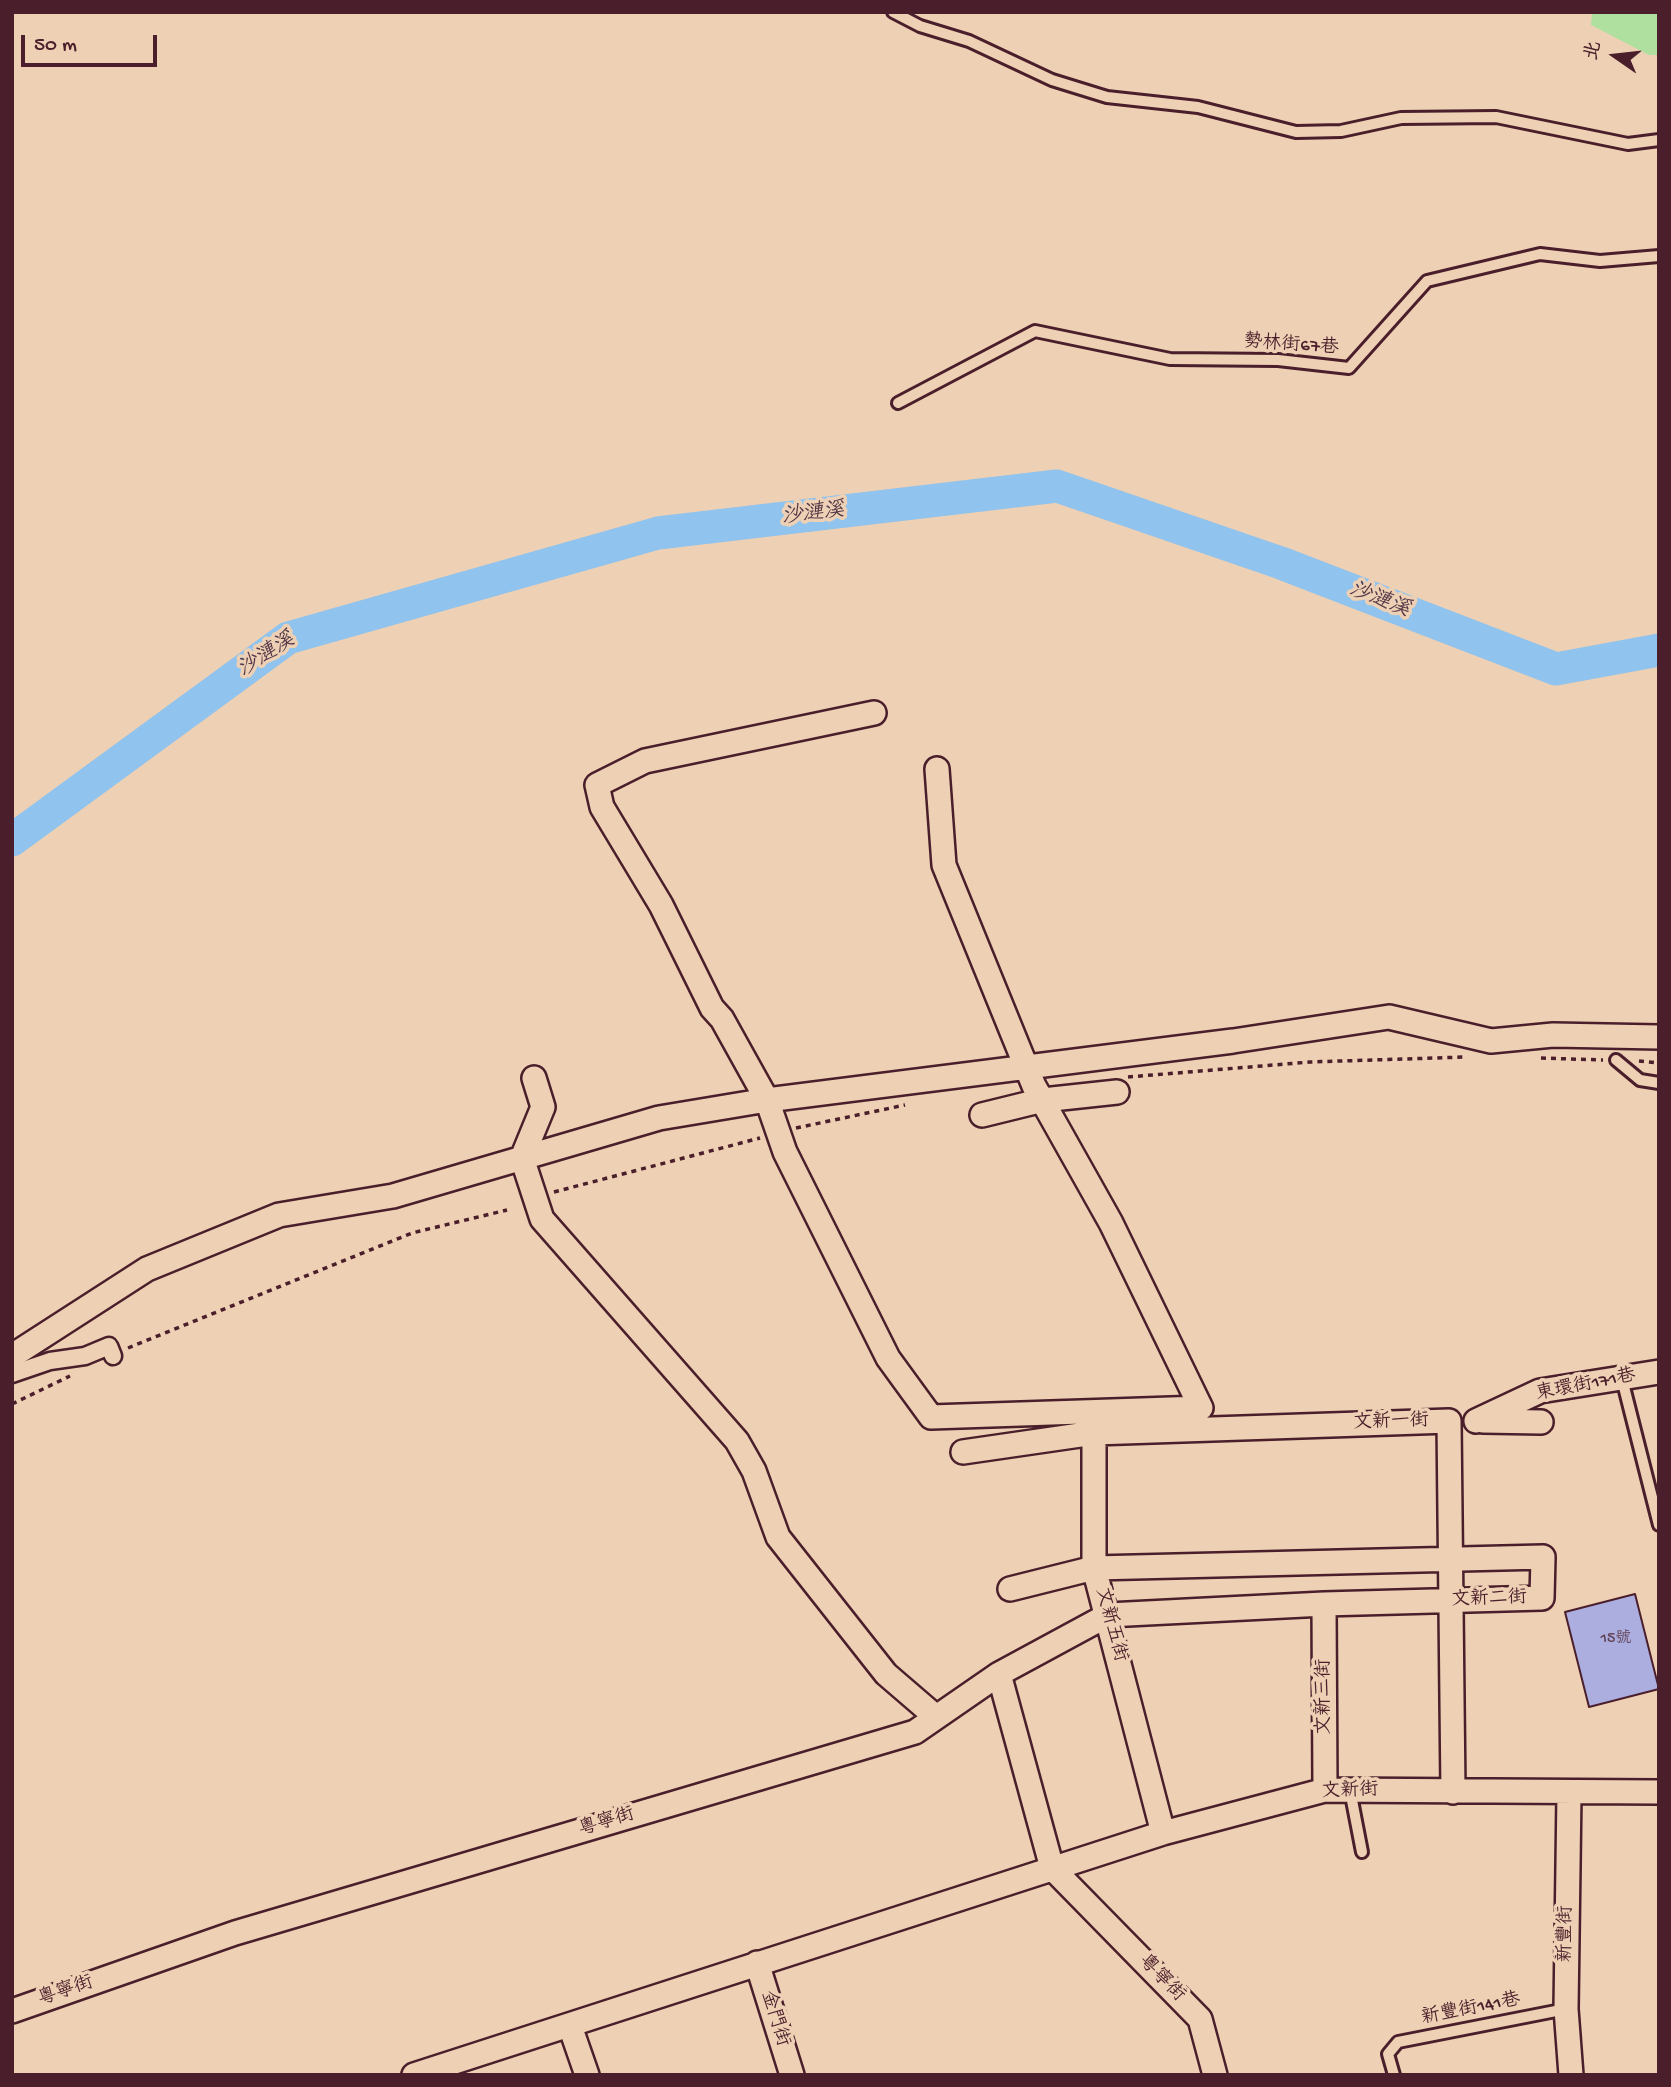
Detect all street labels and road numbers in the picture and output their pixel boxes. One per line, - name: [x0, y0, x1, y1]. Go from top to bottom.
- street label: 勢林街67巷: [1243, 331, 1339, 361]
- street label: 東環街171巷: [1534, 1365, 1638, 1407]
- street label: 文新一街: [1353, 1410, 1429, 1436]
- street label: 文新五街: [1089, 1585, 1131, 1665]
- street label: 文新二街: [1451, 1587, 1527, 1613]
- street label: 文新三街: [1314, 1659, 1336, 1735]
- street label: 文新街: [1321, 1780, 1379, 1804]
- street label: 粵寧街: [576, 1804, 638, 1842]
- street label: 新豐街: [1555, 1905, 1579, 1963]
- street label: 粵寧街: [1133, 1951, 1189, 2007]
- street label: 粵寧街: [35, 1972, 97, 2012]
- street label: 金門街: [755, 1988, 793, 2050]
- street label: 新豐街141巷: [1420, 1989, 1522, 2031]

